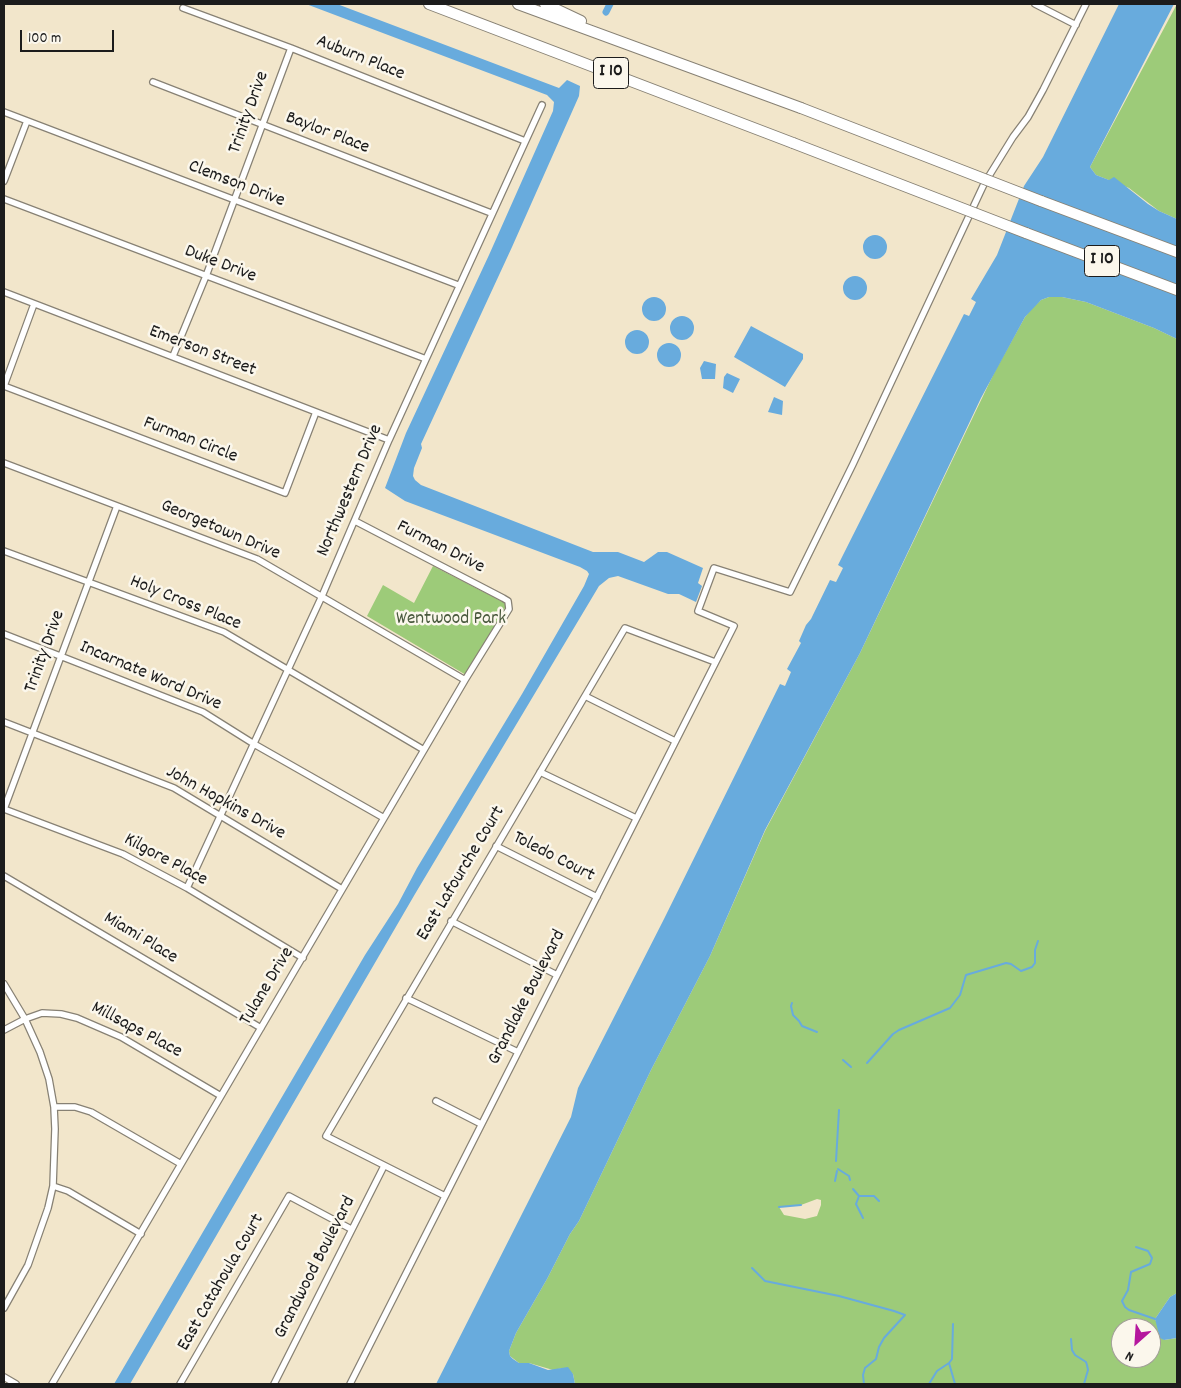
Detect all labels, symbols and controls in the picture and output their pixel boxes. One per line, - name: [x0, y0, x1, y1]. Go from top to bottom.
- scale bar: [22, 20, 116, 52]
- text: 100 m: [28, 28, 61, 50]
- street label: Auburn Place: [313, 31, 407, 87]
- road number: I 10: [594, 58, 628, 88]
- street label: Trinity Drive: [225, 69, 275, 157]
- street label: Baylor Place: [282, 108, 372, 160]
- street label: Clemson Drive: [185, 156, 287, 214]
- street label: Duke Drive: [181, 241, 259, 289]
- road number: I 10: [1084, 246, 1120, 276]
- street label: Emerson Street: [145, 321, 259, 383]
- street label: Furman Circle: [140, 413, 240, 469]
- street label: Northwestern Drive: [313, 421, 389, 561]
- street label: Georgetown Drive: [157, 496, 283, 566]
- street label: Furman Drive: [392, 516, 488, 580]
- street label: Holy Cross Place: [126, 571, 244, 637]
- street label: Trinity Drive: [21, 608, 71, 696]
- park label: Wentwood Park: [396, 609, 506, 631]
- street label: Incarnate Word Drive: [76, 637, 224, 717]
- street label: John Hopkins Drive: [161, 762, 289, 846]
- street label: East Lafourche Court: [413, 803, 511, 945]
- street label: Toledo Court: [508, 828, 598, 888]
- street label: Kilgore Place: [119, 829, 211, 893]
- street label: Miami Place: [99, 908, 181, 970]
- street label: Grandlake Boulevard: [484, 927, 572, 1069]
- street label: Tulane Drive: [236, 944, 300, 1030]
- street label: Millsaps Place: [87, 998, 185, 1064]
- street label: Grandwood Boulevard: [270, 1193, 362, 1343]
- street label: East Catahoula Court: [174, 1210, 270, 1356]
- north arrow: [1111, 1318, 1161, 1368]
- text: N: [1122, 1345, 1137, 1366]

